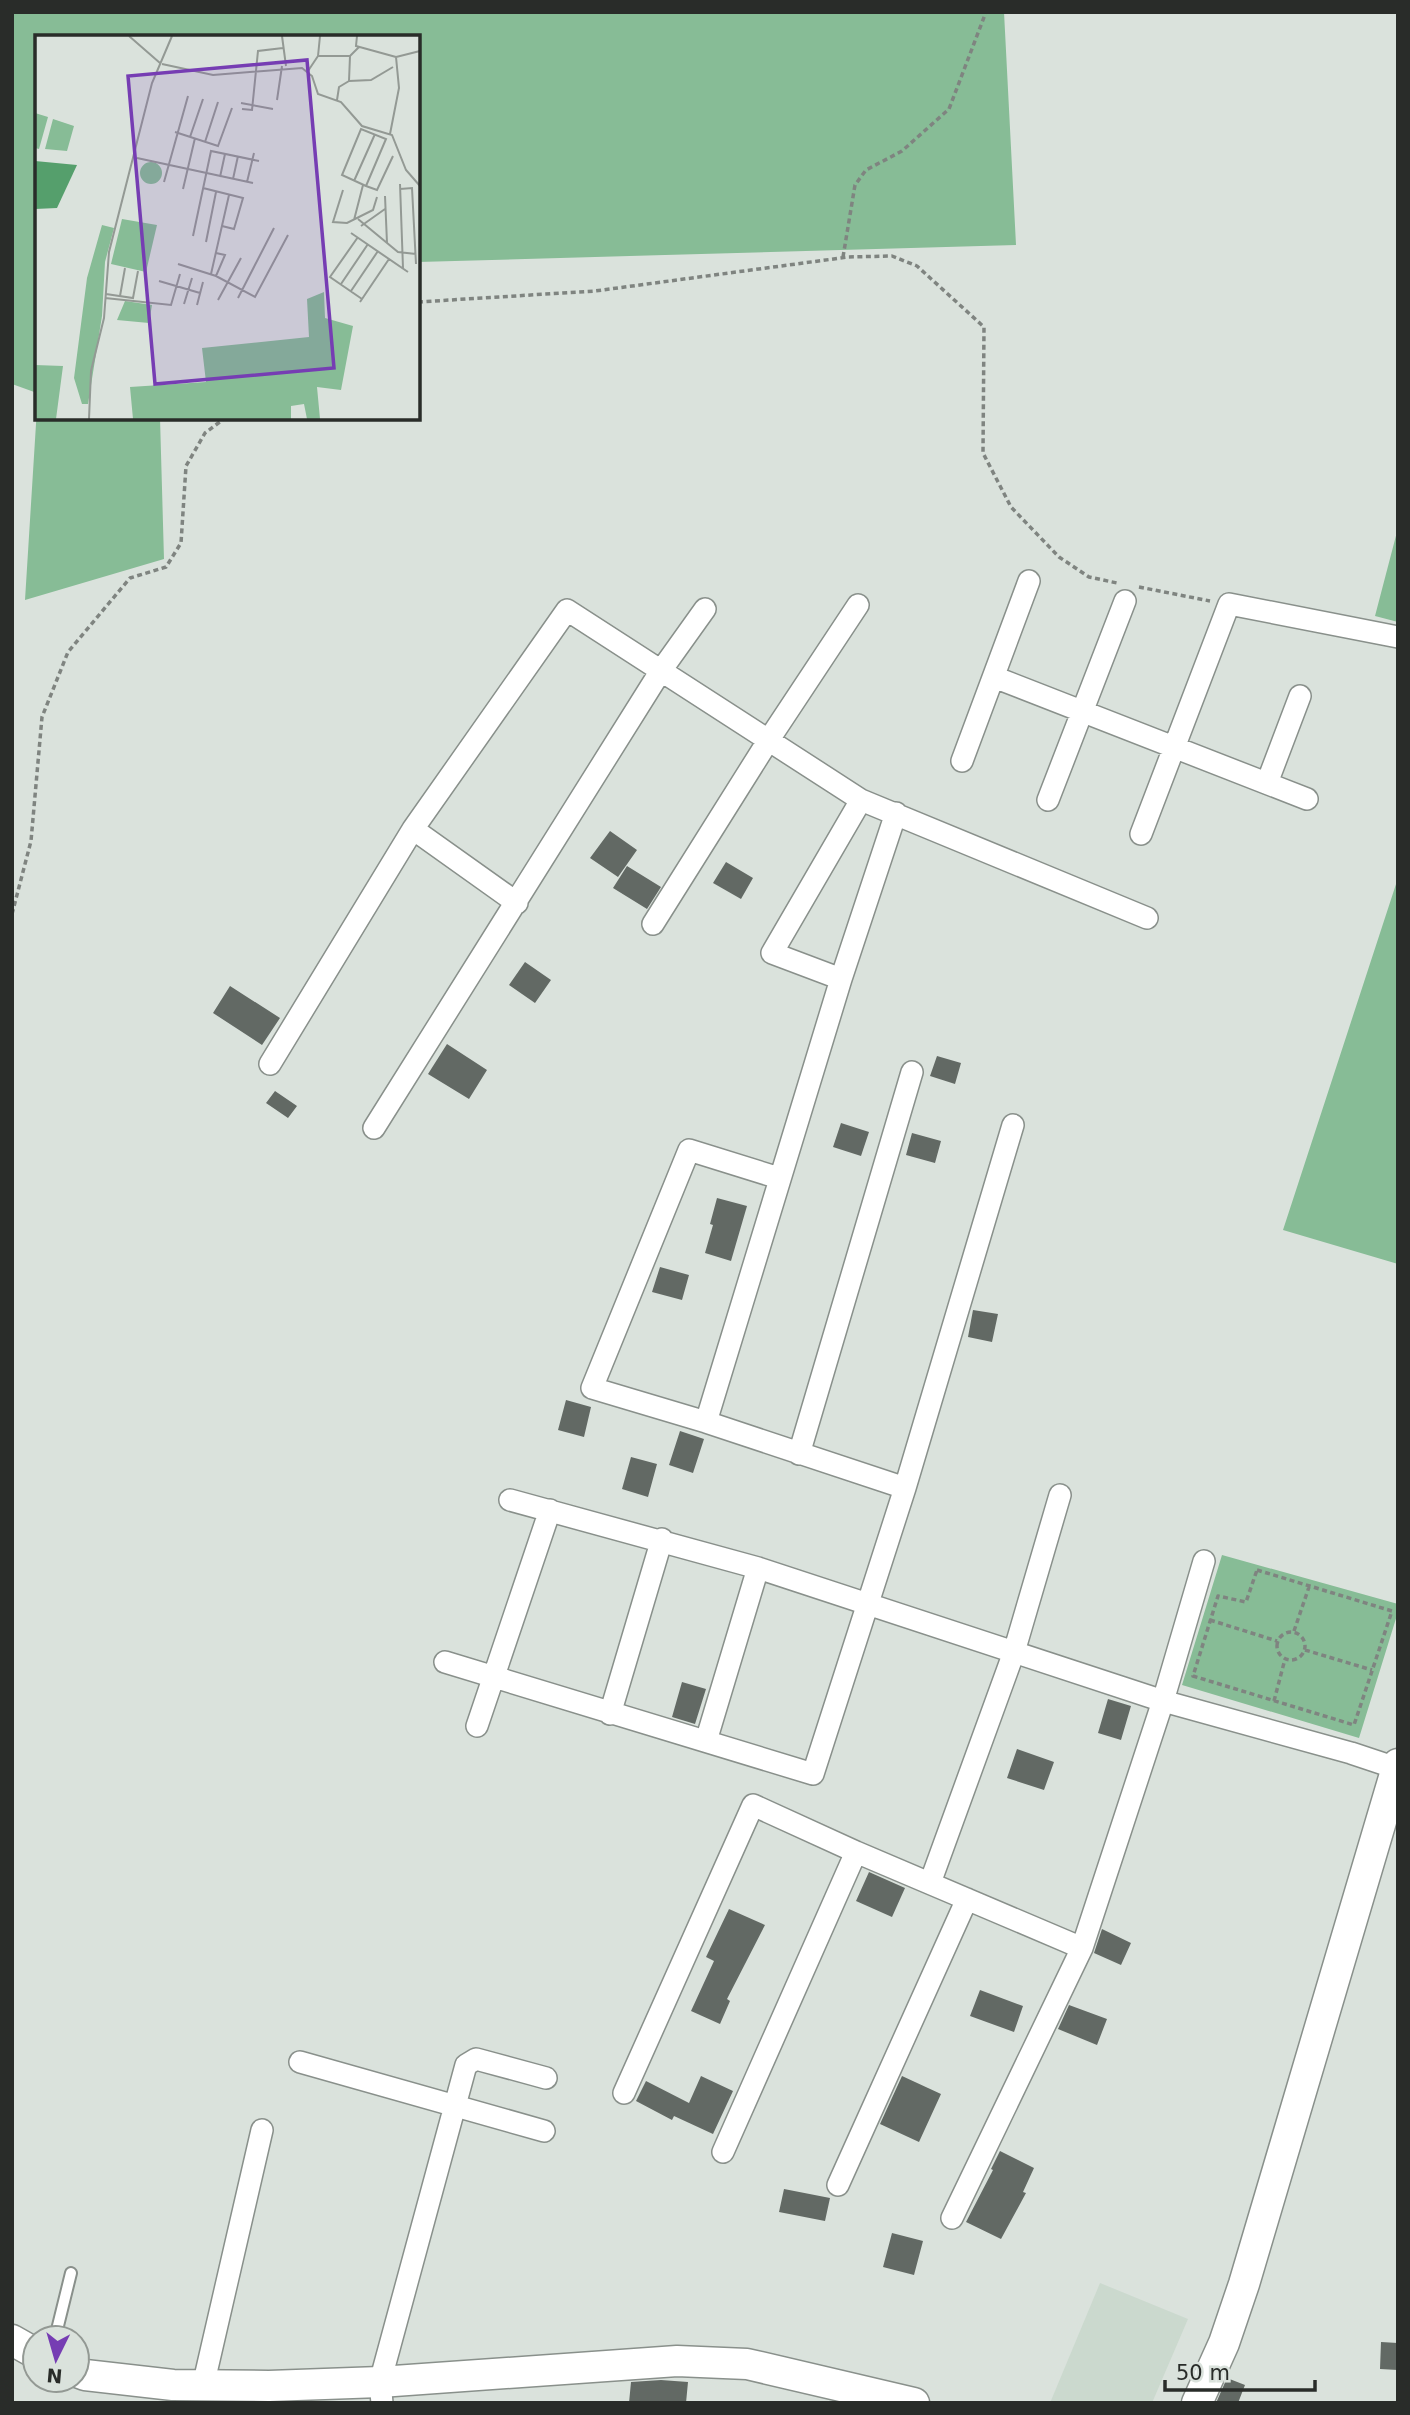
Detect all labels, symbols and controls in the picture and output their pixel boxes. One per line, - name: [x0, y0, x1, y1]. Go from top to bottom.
- inset map: [35, 35, 420, 420]
- north arrow: [21, 2324, 91, 2394]
- scale bar: [1165, 2348, 1316, 2392]
- text: 50 m: [1176, 2361, 1230, 2385]
- text: N: [46, 2364, 63, 2388]

